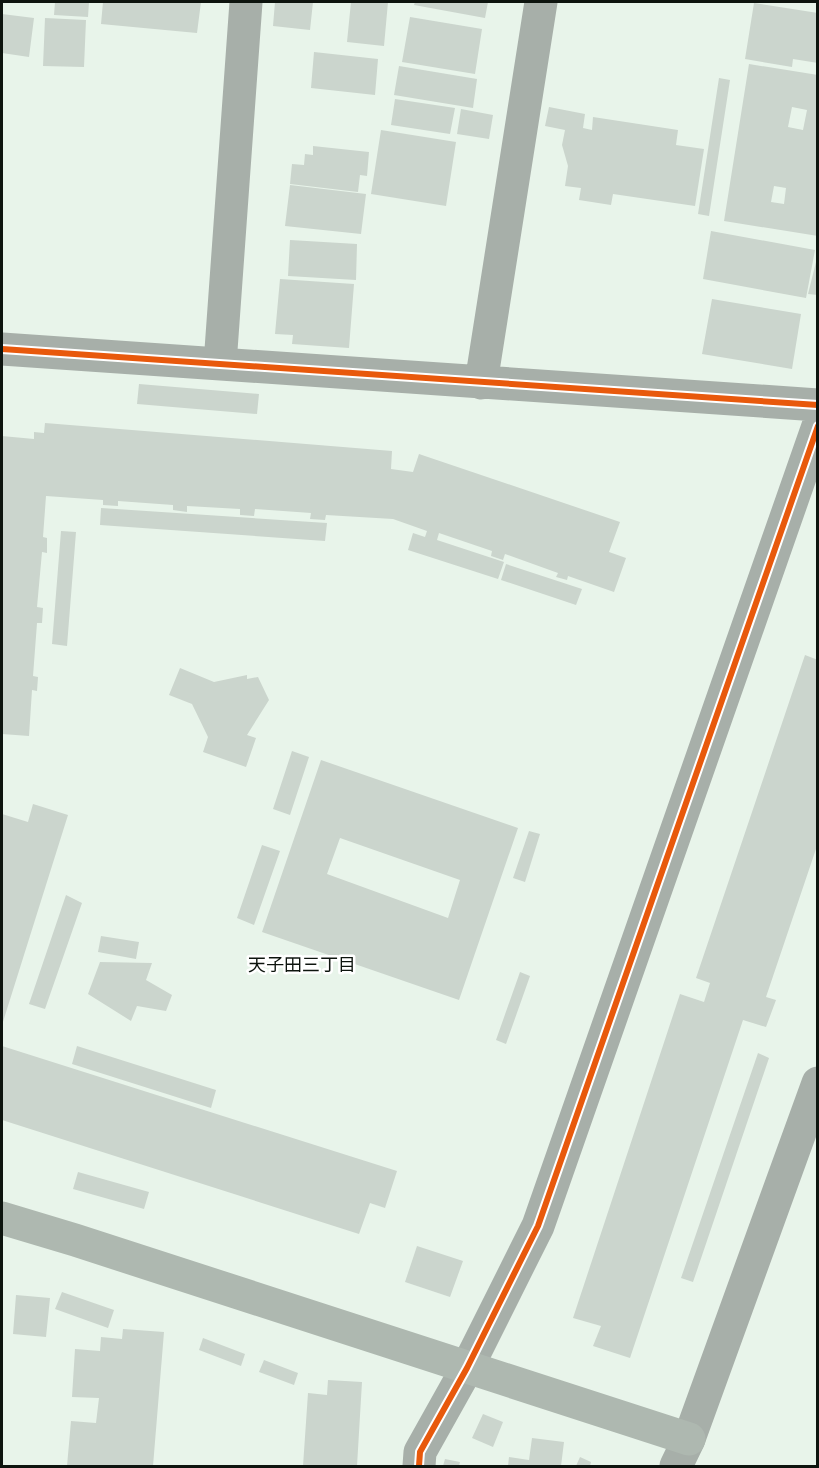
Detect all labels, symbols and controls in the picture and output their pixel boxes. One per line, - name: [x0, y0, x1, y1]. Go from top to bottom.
- district label: 天子田三丁目: [248, 954, 356, 976]

